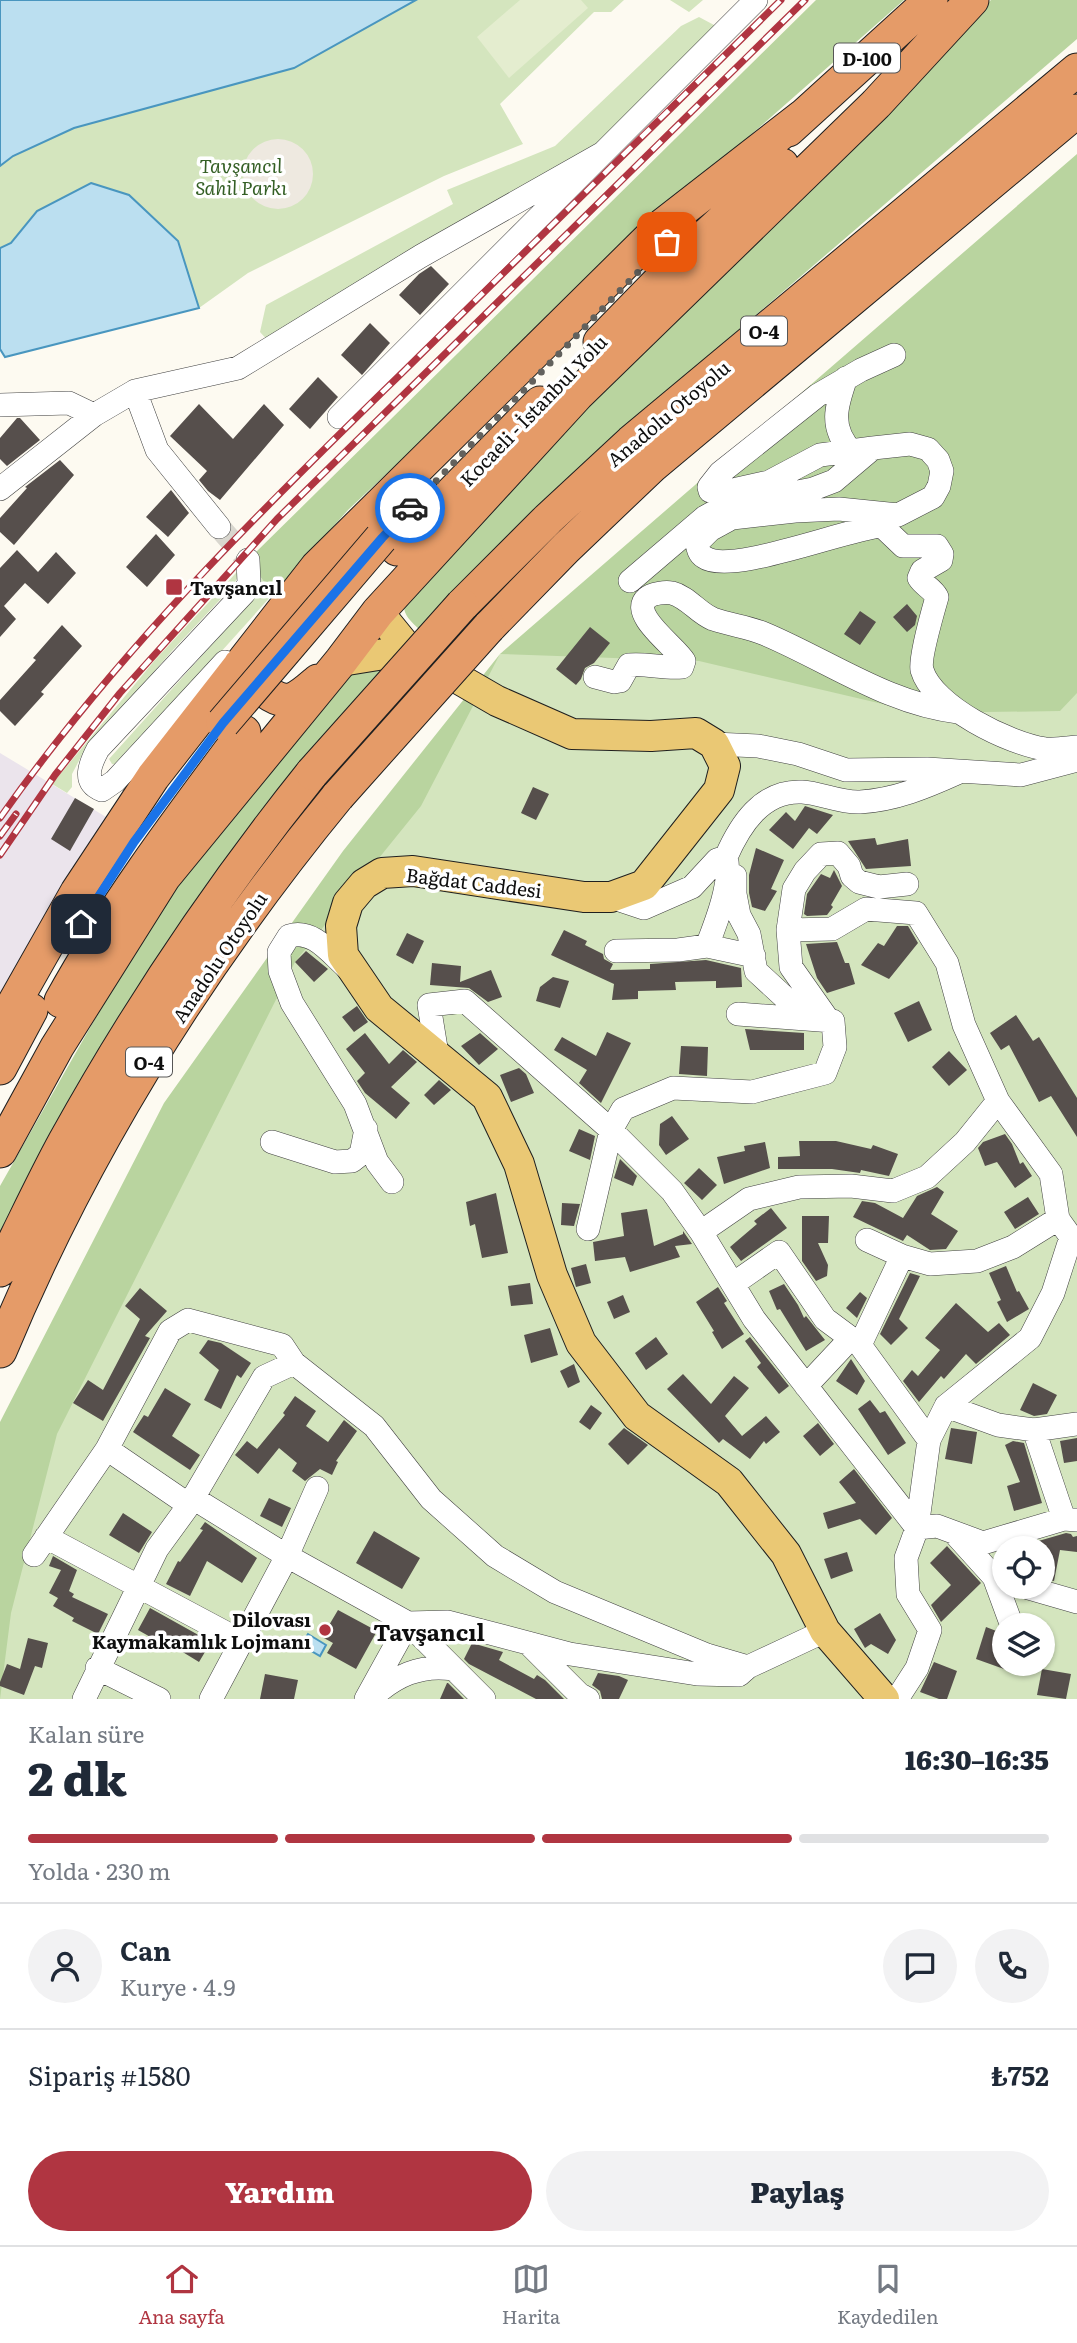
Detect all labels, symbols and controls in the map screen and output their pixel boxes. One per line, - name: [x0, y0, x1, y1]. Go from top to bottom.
- road number: D-100: [834, 44, 900, 72]
- park label: Tavşancıl Sahil Parkı: [195, 151, 287, 201]
- pin: [637, 212, 697, 272]
- icon: bag: [648, 223, 686, 261]
- road number: O-4: [741, 316, 787, 346]
- street label: Kocaeli - İstanbul Yolu: [453, 328, 613, 492]
- street label: Anadolu Otoyolu: [600, 353, 736, 473]
- courier: [375, 473, 445, 543]
- icon: car: [391, 489, 429, 527]
- place label: Tavşancıl: [190, 573, 282, 601]
- marker: Tavşancıl: [164, 577, 184, 597]
- street label: Bağdat Caddesi: [405, 860, 543, 904]
- street label: Anadolu Otoyolu: [165, 886, 273, 1028]
- pin: [51, 894, 111, 954]
- icon: home: [62, 905, 100, 943]
- road number: O-4: [126, 1048, 172, 1077]
- map controls: [992, 1536, 1055, 1676]
- button: locate: [992, 1536, 1055, 1599]
- place label: Dilovası Kaymakamlık Lojmanı: [92, 1605, 311, 1655]
- button: layers: [992, 1613, 1055, 1676]
- district label: Tavşancıl: [373, 1614, 485, 1648]
- marker: Dilovası Kaymakamlık Lojmanı: [317, 1622, 333, 1638]
- text: Kalan süre: [28, 1716, 145, 1750]
- text: 16:30–16:35: [905, 1739, 1049, 1778]
- text: 2 dk: [28, 1742, 127, 1810]
- text: Yolda · 230 m: [28, 1853, 171, 1887]
- button: person: [28, 1929, 102, 2003]
- button: chat: [883, 1929, 957, 2003]
- button: phone: [975, 1929, 1049, 2003]
- text: Can: [120, 1930, 171, 1969]
- text: Kurye · 4.9: [120, 1969, 236, 2003]
- text: Sipariş #1580: [28, 2055, 191, 2094]
- text: ₺752: [991, 2055, 1049, 2094]
- button: Yardım: [28, 2151, 532, 2231]
- button: Paylaş: [546, 2151, 1049, 2231]
- tab: Ana sayfa: [138, 2260, 225, 2330]
- tab: Harita: [502, 2260, 560, 2330]
- tab: Kaydedilen: [837, 2260, 939, 2330]

